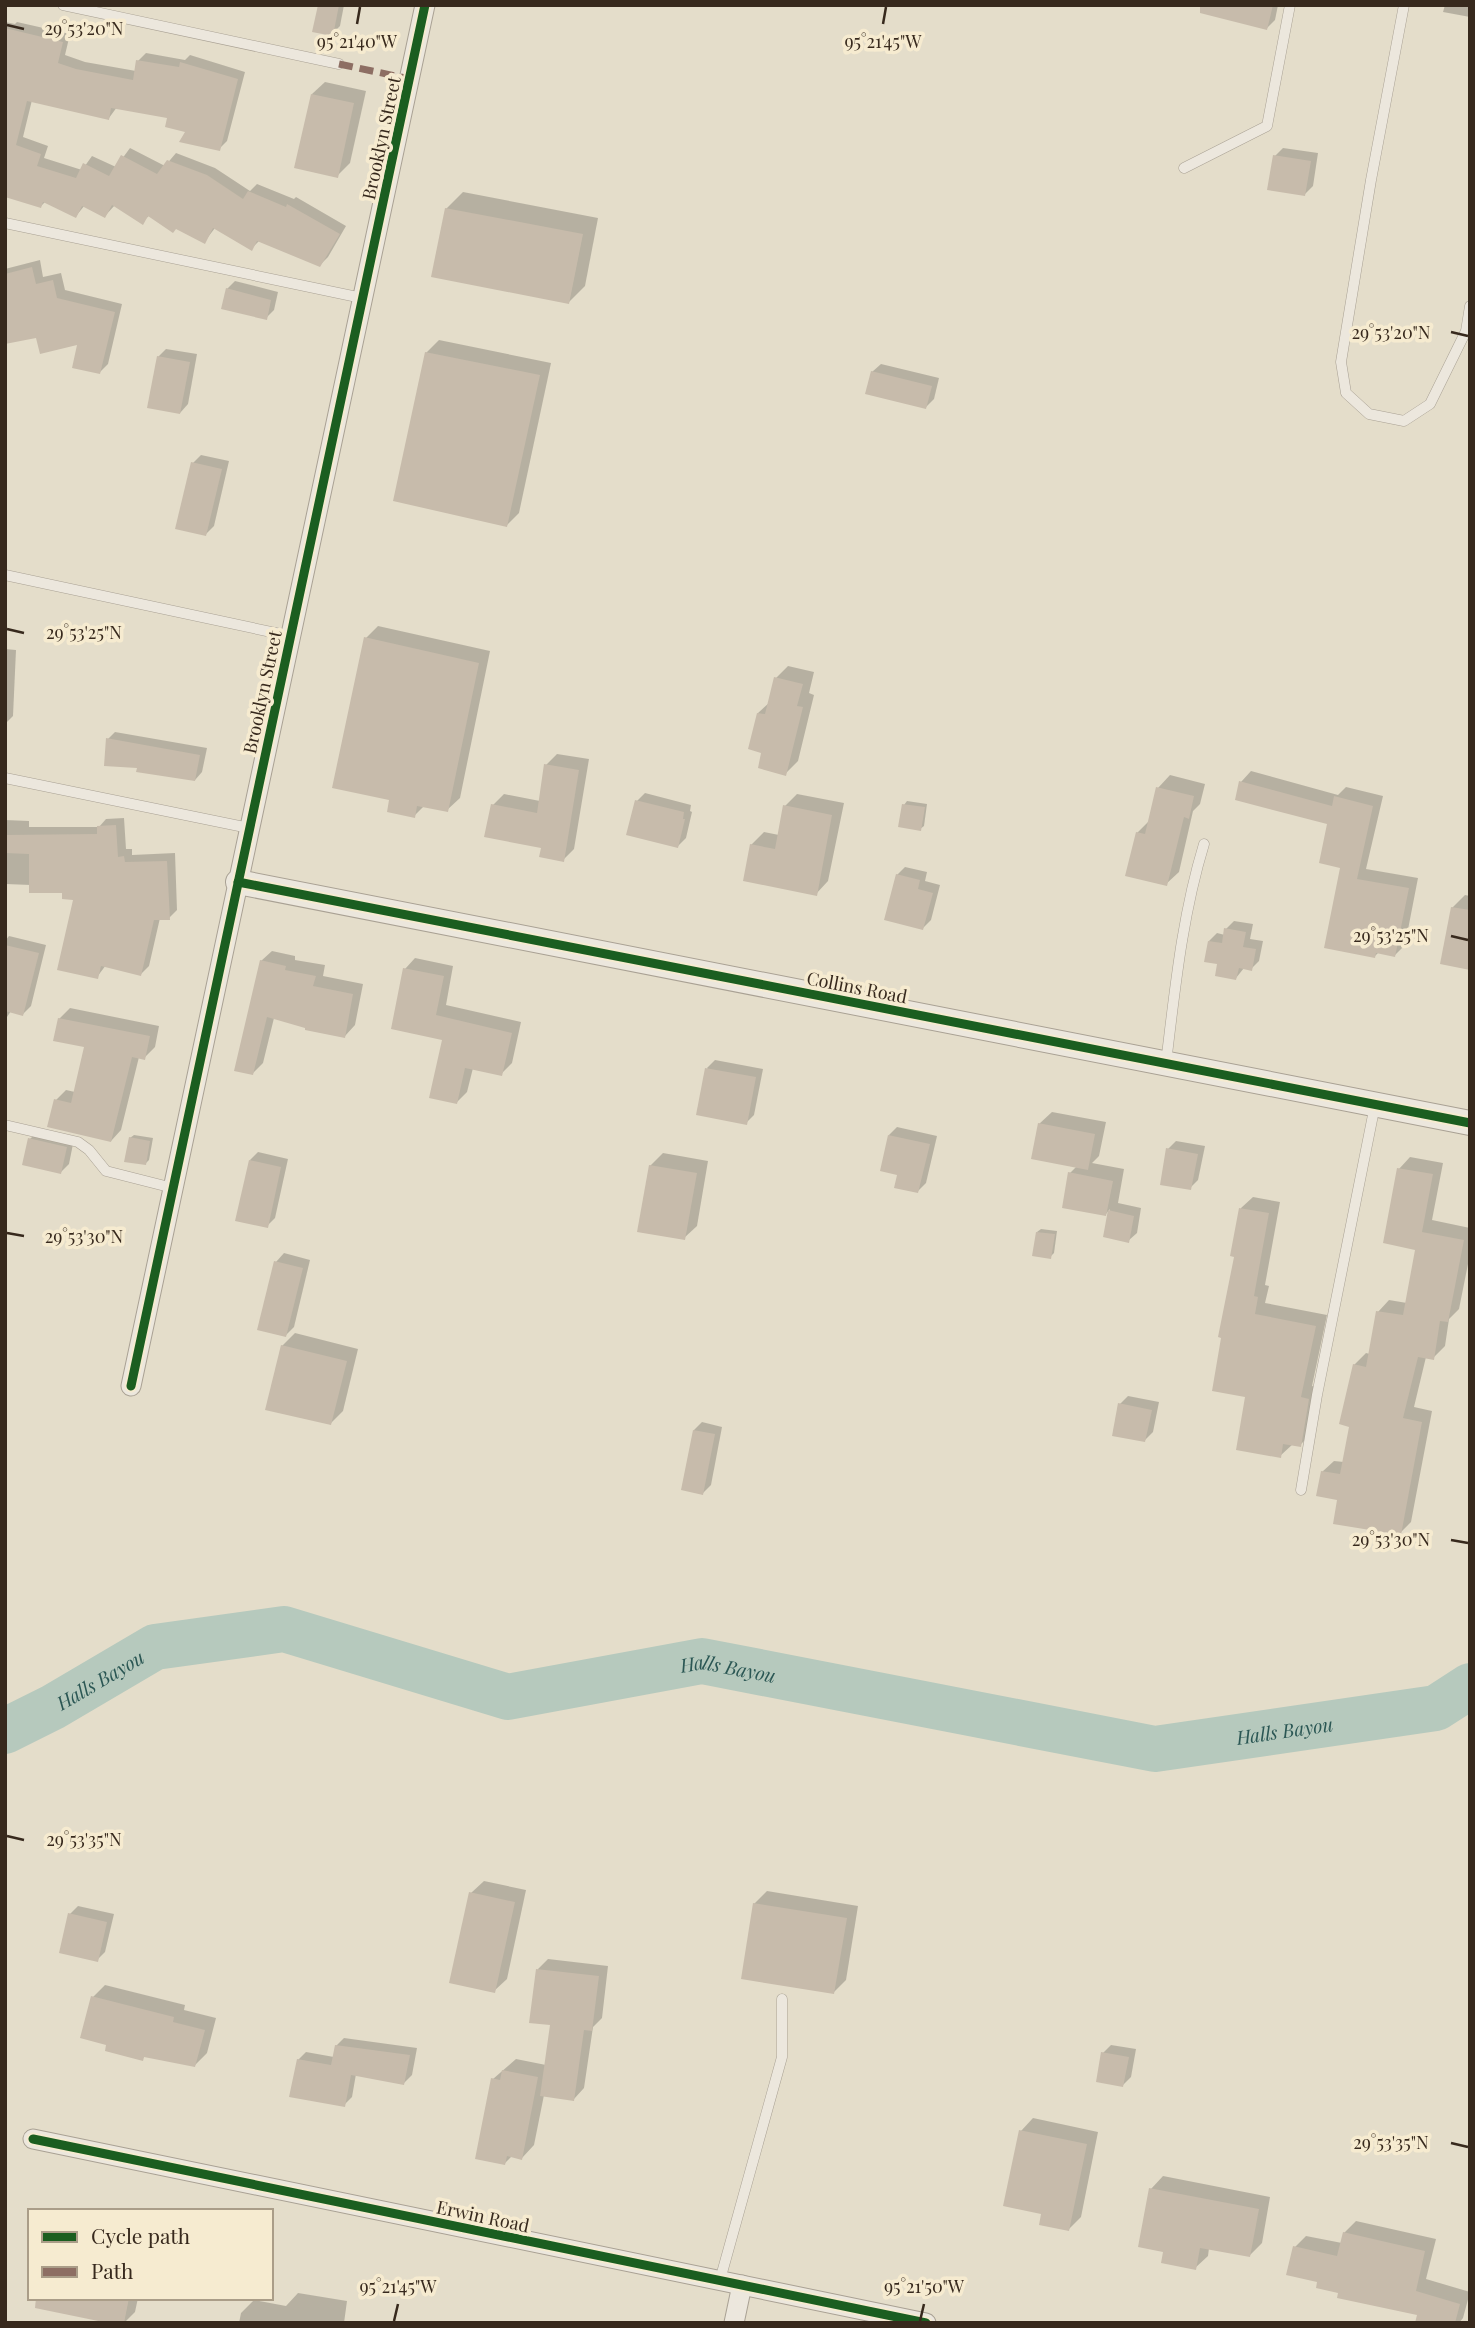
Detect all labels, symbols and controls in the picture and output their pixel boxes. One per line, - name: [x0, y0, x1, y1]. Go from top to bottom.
- text: 29°53'20"N: [44, 16, 124, 40]
- text: 95°21'40"W: [317, 29, 398, 53]
- text: 95°21'45"W: [844, 29, 922, 53]
- street label: Brooklyn Street: [356, 74, 406, 202]
- text: 29°53'20"N: [1351, 320, 1431, 344]
- text: 29°53'25"N: [46, 620, 122, 644]
- street label: Brooklyn Street: [237, 628, 287, 756]
- text: 29°53'25"N: [1353, 923, 1429, 947]
- street label: Collins Road: [805, 966, 910, 1009]
- text: 29°53'30"N: [45, 1224, 124, 1248]
- text: 29°53'30"N: [1352, 1527, 1431, 1551]
- water label: Halls Bayou: [50, 1644, 148, 1716]
- water label: Halls Bayou: [677, 1648, 778, 1688]
- water label: Halls Bayou: [1233, 1710, 1335, 1750]
- text: 29°53'35"N: [46, 1827, 122, 1851]
- text: 29°53'35"N: [1353, 2130, 1429, 2154]
- street label: Erwin Road: [434, 2194, 532, 2238]
- legend: [28, 2209, 273, 2300]
- text: Cycle path: [91, 2221, 191, 2249]
- text: Path: [91, 2256, 134, 2284]
- text: 95°21'45"W: [359, 2274, 437, 2298]
- text: 95°21'50"W: [884, 2274, 965, 2298]

